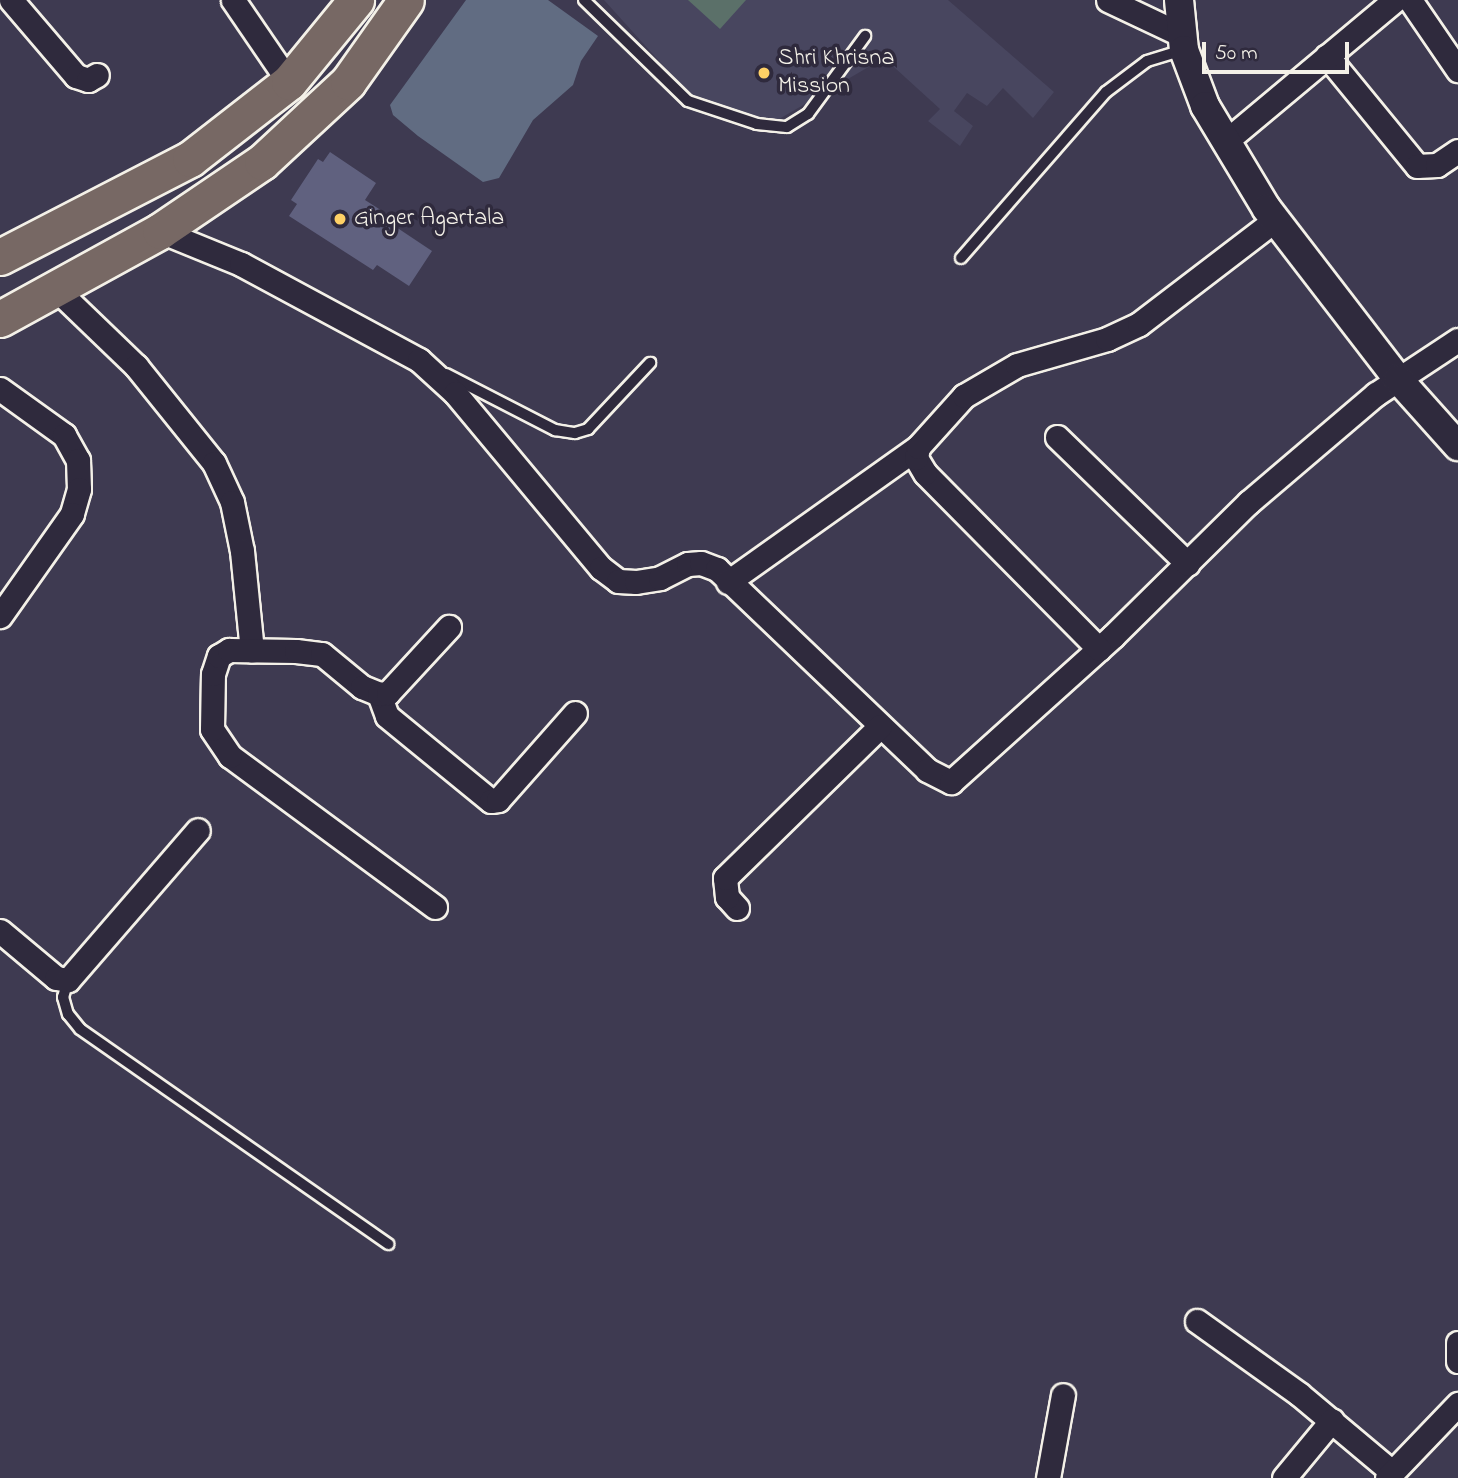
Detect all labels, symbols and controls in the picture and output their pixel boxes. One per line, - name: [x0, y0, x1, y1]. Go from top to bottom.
- scale bar: [1206, 28, 1353, 72]
- text: 50 m: [1215, 39, 1258, 69]
- place label: Shri Khrisna Mission: [778, 45, 894, 101]
- marker: Shri Khrisna Mission: [756, 65, 772, 81]
- place label: Ginger Agartala: [354, 205, 504, 233]
- marker: Ginger Agartala: [332, 211, 348, 227]

